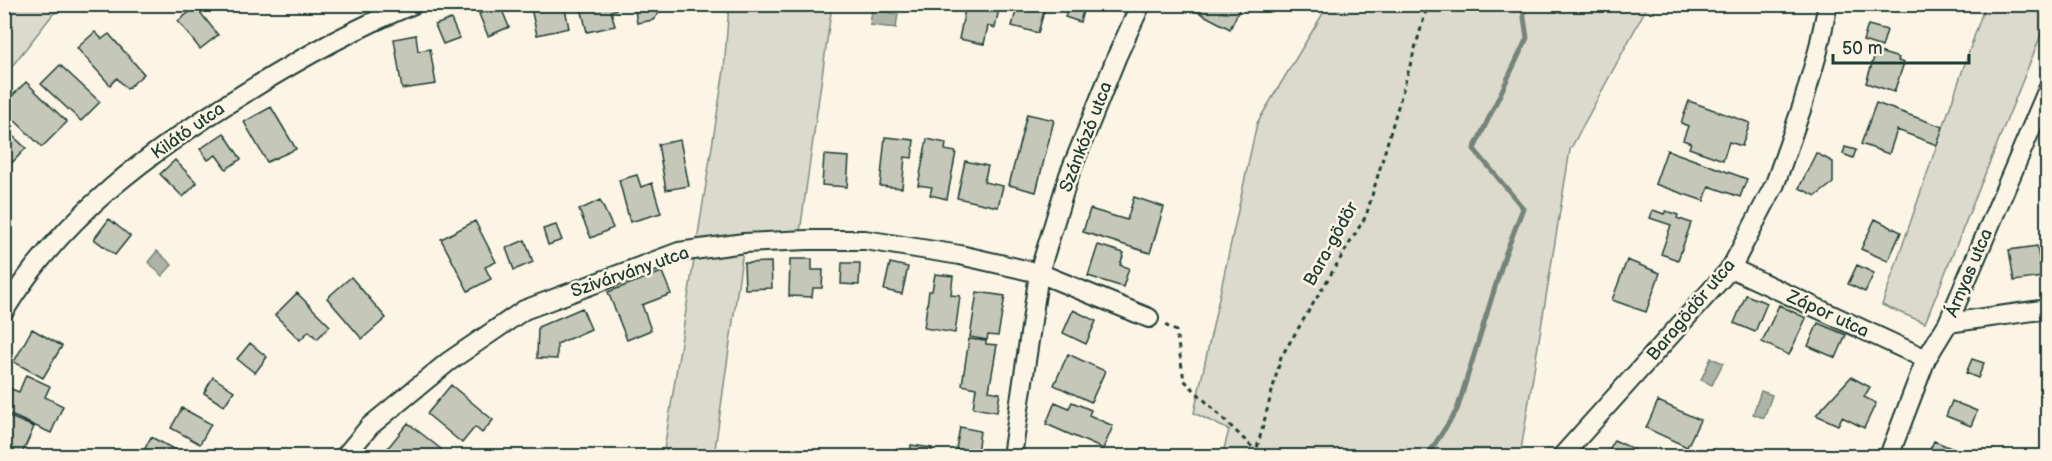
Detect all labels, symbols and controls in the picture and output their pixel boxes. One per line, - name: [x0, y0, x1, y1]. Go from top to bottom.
- scale bar: [1833, 27, 1970, 65]
- text: 50 m: [1842, 38, 1883, 59]
- street label: Szánkózó utca: [1055, 79, 1117, 195]
- street label: Kilátó utca: [147, 98, 229, 164]
- street label: Bara-gödör: [1299, 198, 1363, 290]
- street label: Árnyas utca: [1939, 225, 1997, 320]
- street label: Szivárvány utca: [568, 242, 692, 302]
- street label: Baragödör utca: [1642, 255, 1740, 365]
- street label: Zápor utca: [1783, 285, 1872, 342]

